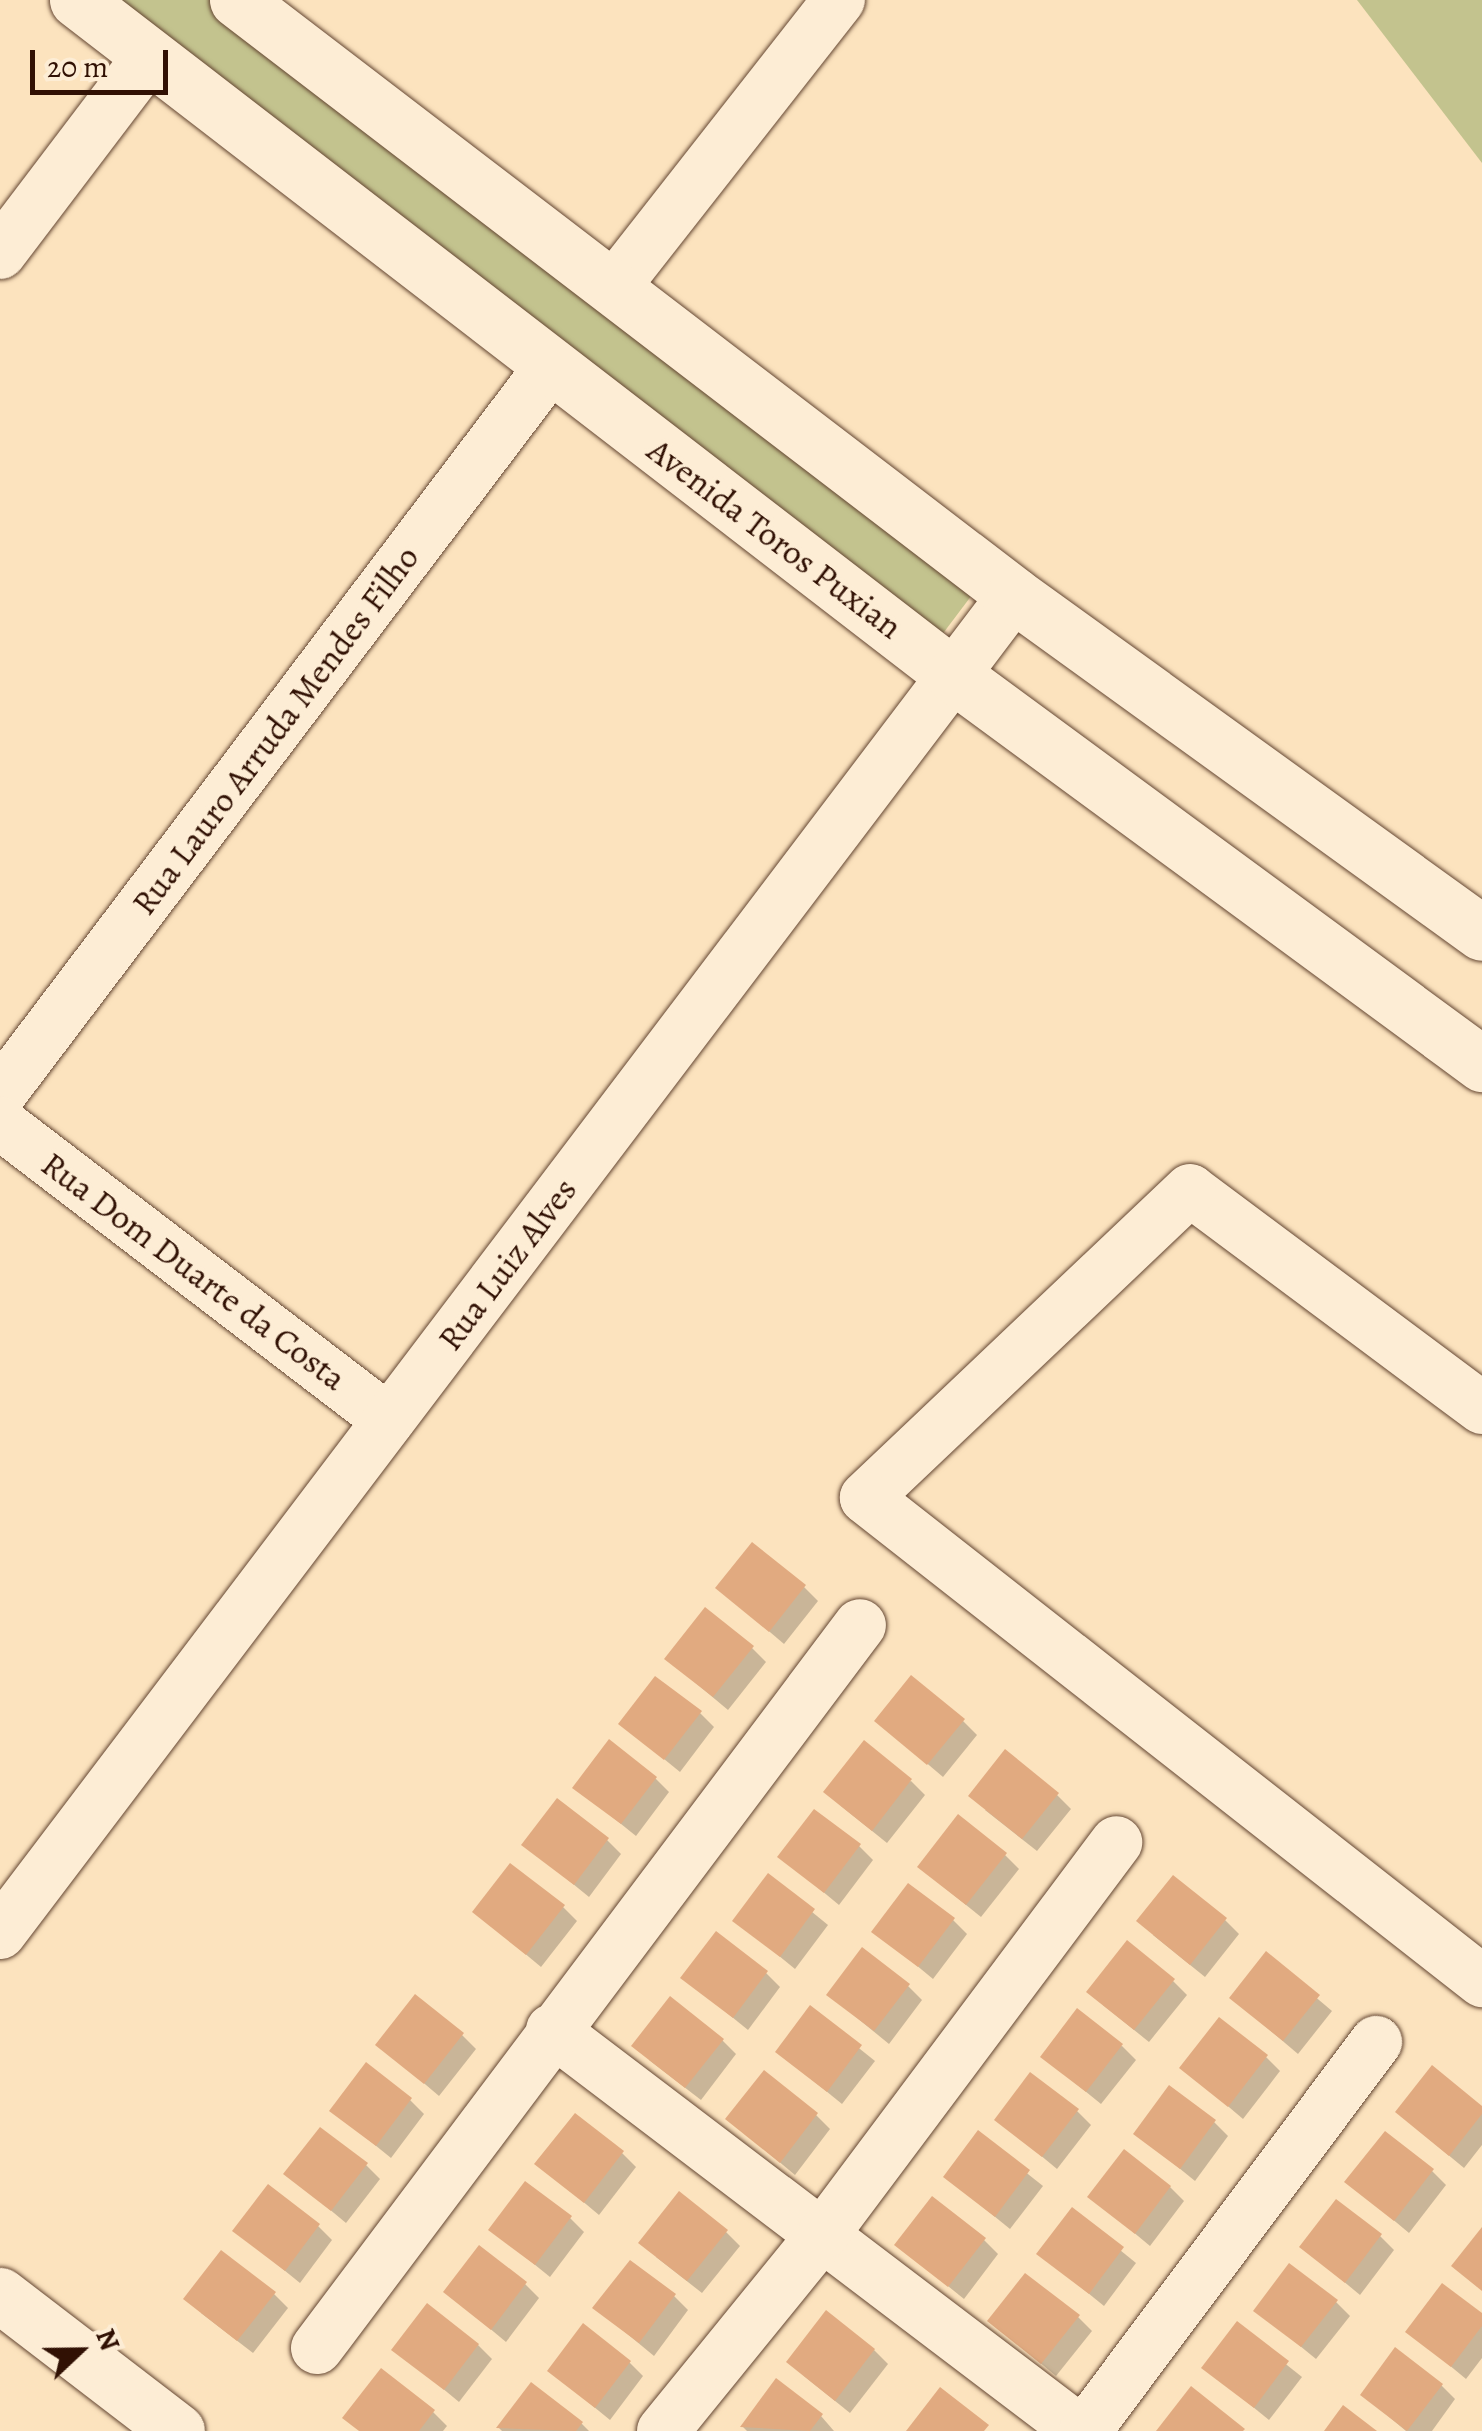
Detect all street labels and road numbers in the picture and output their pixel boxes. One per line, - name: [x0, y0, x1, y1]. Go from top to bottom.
- street label: Avenida Toros Puxian: [640, 429, 910, 647]
- street label: Rua Lauro Arruda Mendes Filho: [122, 537, 428, 923]
- street label: Rua Dom Duarte da Costa: [33, 1143, 355, 1399]
- street label: Rua Luiz Alves: [429, 1169, 585, 1359]

